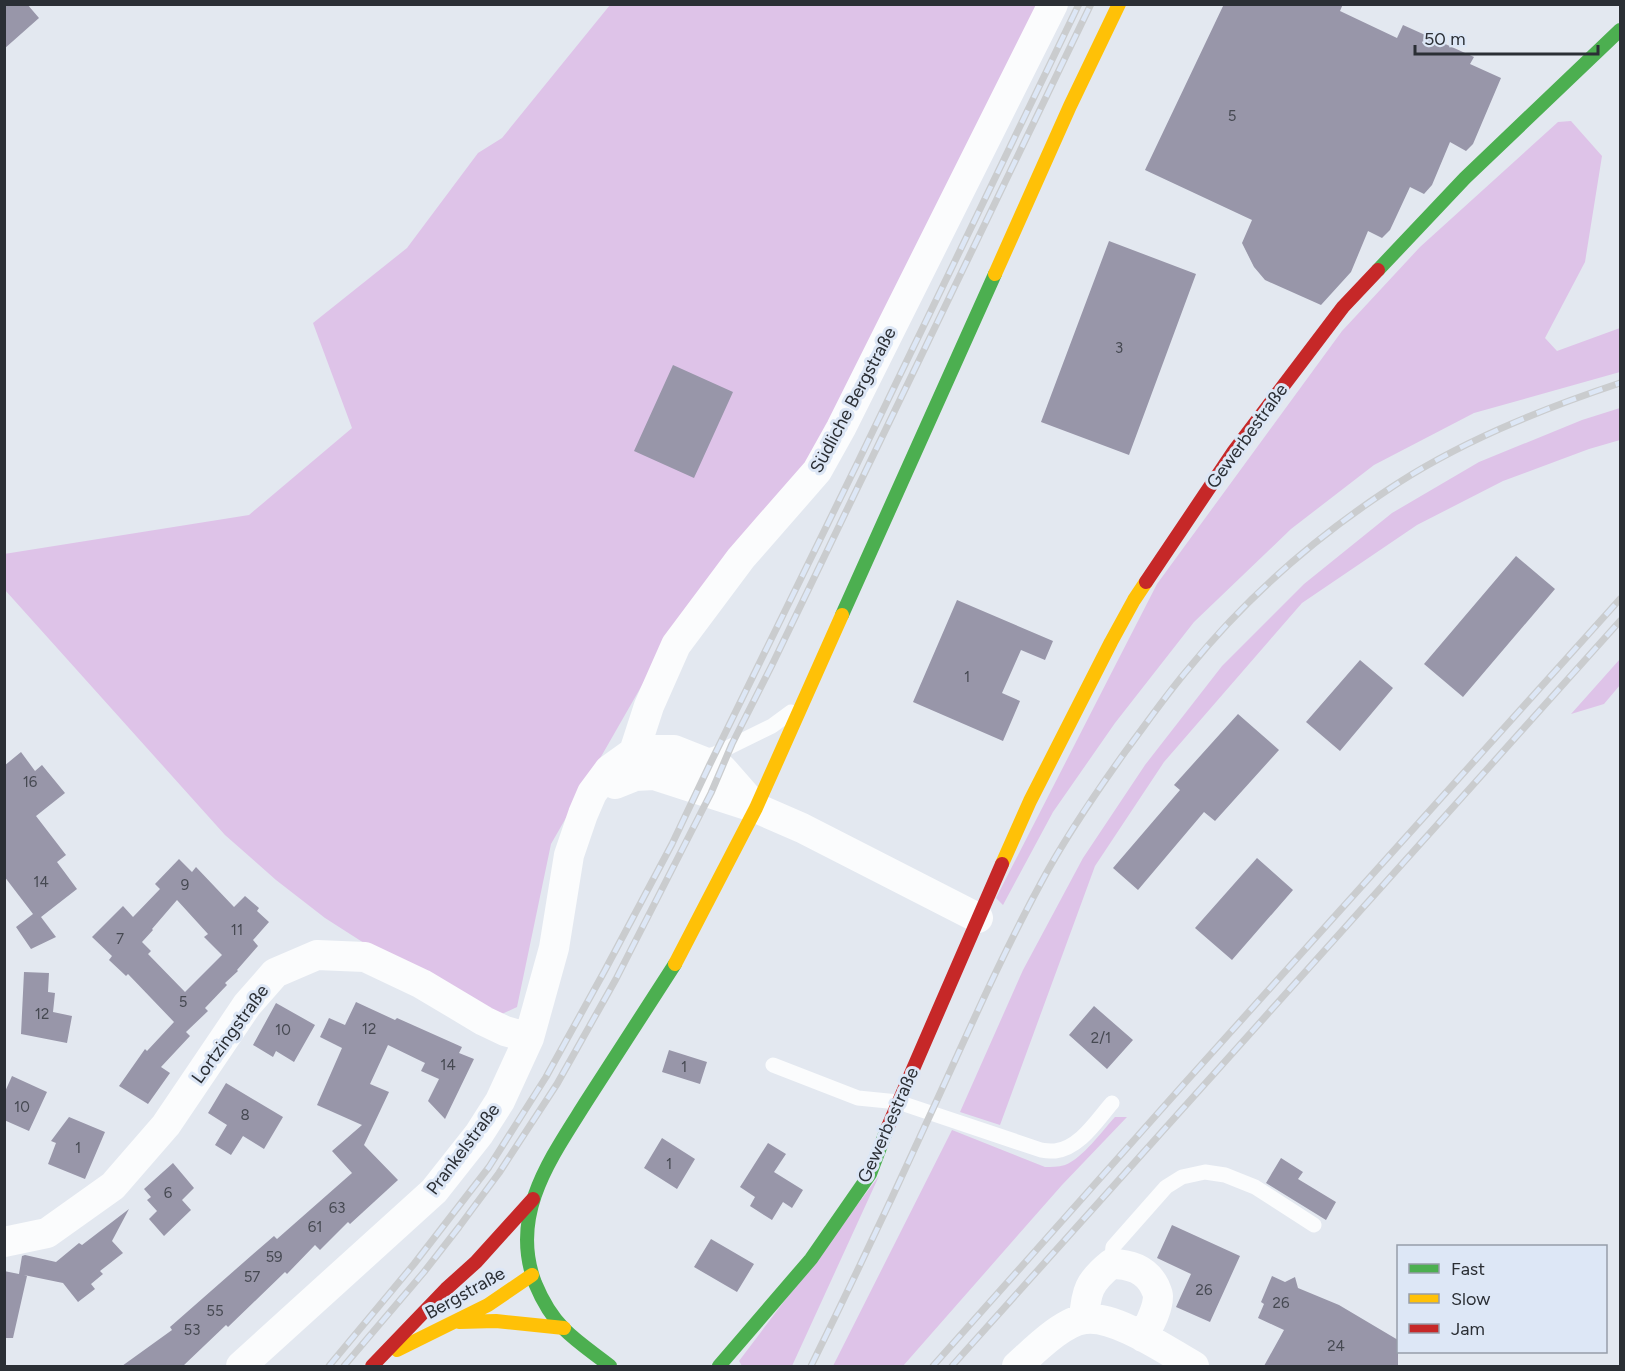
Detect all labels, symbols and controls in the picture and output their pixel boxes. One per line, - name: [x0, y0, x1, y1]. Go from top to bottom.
- scale bar: [1415, 18, 1598, 56]
- text: 50 m: [1424, 28, 1466, 50]
- house number: 5: [1228, 107, 1236, 125]
- street label: Südliche Bergstraße: [805, 323, 901, 477]
- house number: 3: [1115, 339, 1123, 357]
- street label: Gewerbestraße: [1202, 379, 1292, 493]
- house number: 1: [964, 668, 970, 686]
- house number: 16: [23, 773, 38, 791]
- house number: 14: [33, 873, 49, 891]
- house number: 9: [181, 876, 189, 894]
- house number: 11: [231, 921, 243, 939]
- house number: 7: [116, 930, 124, 948]
- street label: Lortzingstraße: [187, 980, 273, 1088]
- house number: 5: [179, 993, 187, 1011]
- house number: 12: [35, 1005, 49, 1023]
- house number: 12: [362, 1020, 376, 1038]
- house number: 10: [275, 1021, 291, 1039]
- house number: 2/1: [1091, 1029, 1111, 1047]
- house number: 14: [440, 1056, 456, 1074]
- house number: 1: [681, 1058, 687, 1076]
- street label: Gewerbestraße: [853, 1064, 923, 1186]
- house number: 10: [14, 1098, 30, 1116]
- street label: Prankelstraße: [422, 1099, 505, 1199]
- house number: 8: [240, 1106, 250, 1124]
- house number: 1: [75, 1139, 81, 1157]
- house number: 1: [666, 1155, 672, 1173]
- house number: 6: [164, 1184, 173, 1202]
- house number: 63: [329, 1199, 345, 1217]
- house number: 61: [308, 1218, 322, 1236]
- legend: [1397, 1245, 1607, 1353]
- house number: 59: [265, 1248, 283, 1266]
- text: Fast: [1451, 1258, 1485, 1280]
- street label: Bergstraße: [421, 1262, 509, 1324]
- house number: 57: [244, 1268, 260, 1286]
- house number: 26: [1196, 1281, 1213, 1299]
- text: Slow: [1451, 1288, 1490, 1310]
- house number: 26: [1273, 1294, 1290, 1312]
- house number: 55: [206, 1302, 224, 1320]
- text: Jam: [1451, 1318, 1485, 1340]
- house number: 53: [184, 1321, 200, 1339]
- house number: 24: [1327, 1337, 1345, 1355]

